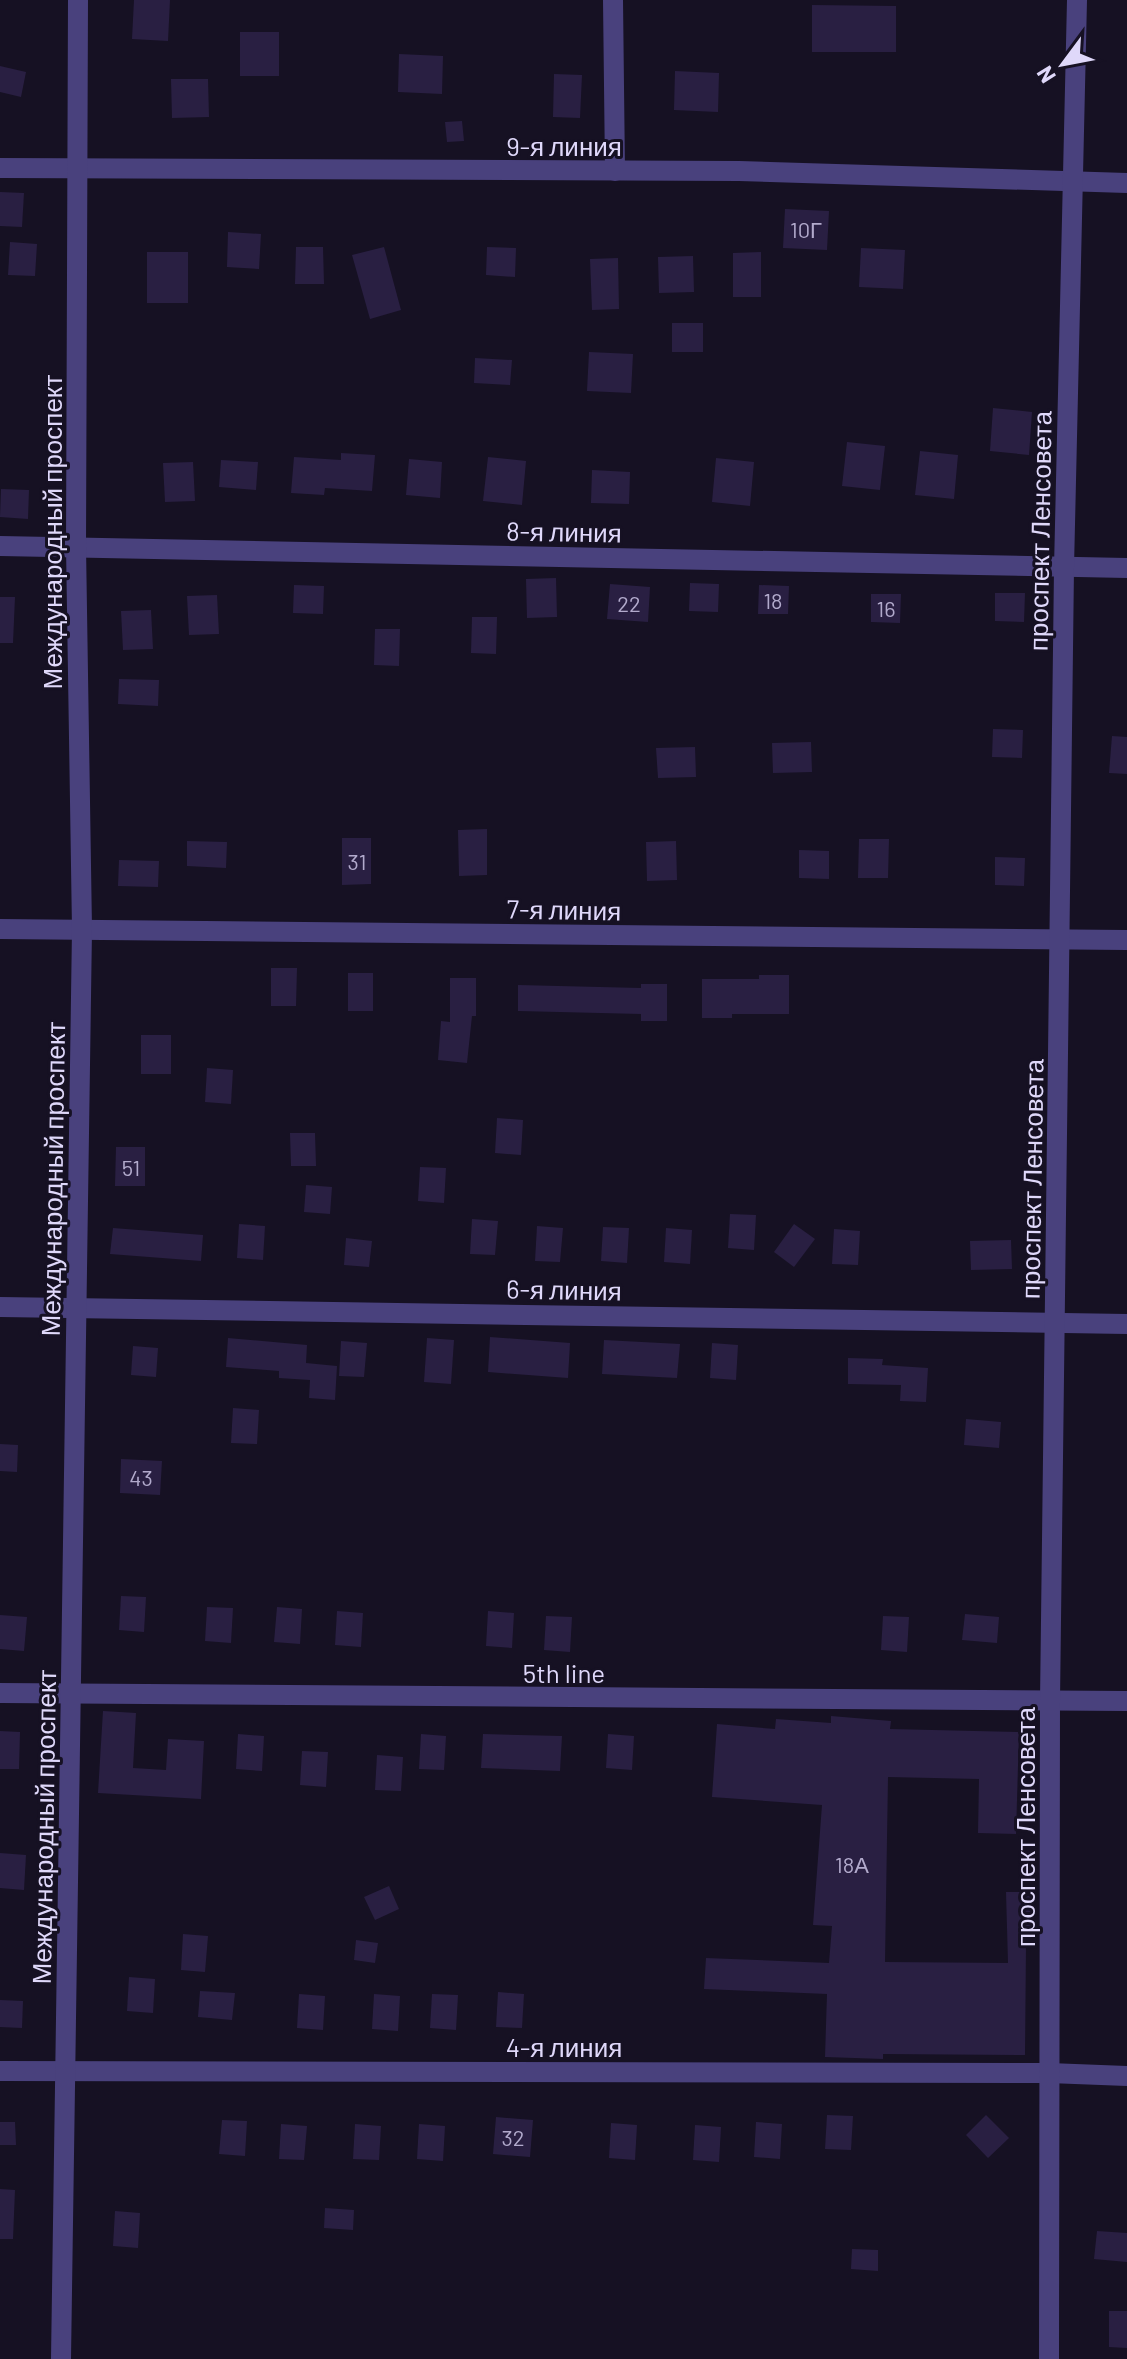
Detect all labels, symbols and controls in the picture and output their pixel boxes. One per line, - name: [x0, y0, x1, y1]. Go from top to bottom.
- north arrow: [1023, 24, 1103, 104]
- text: N: [1030, 62, 1060, 88]
- street label: 9-я линия: [506, 130, 622, 161]
- house number: 10Г: [790, 216, 822, 242]
- street label: Международный проспект: [36, 374, 67, 689]
- street label: проспект Ленсовета: [1021, 410, 1057, 651]
- street label: 8-я линия: [506, 514, 622, 548]
- house number: 18: [763, 587, 783, 613]
- house number: 22: [617, 590, 641, 616]
- house number: 16: [876, 595, 896, 621]
- house number: 31: [348, 848, 366, 874]
- street label: 7-я линия: [506, 893, 622, 925]
- street label: Международный проспект: [34, 1021, 70, 1337]
- street label: проспект Ленсовета: [1013, 1058, 1049, 1299]
- house number: 51: [122, 1154, 140, 1180]
- street label: 6-я линия: [506, 1272, 622, 1306]
- house number: 43: [129, 1464, 153, 1490]
- street label: 5th line: [523, 1657, 605, 1688]
- street label: Международный проспект: [25, 1669, 61, 1985]
- street label: проспект Ленсовета: [1009, 1706, 1040, 1947]
- house number: 18А: [835, 1851, 869, 1877]
- street label: 4-я линия: [506, 2031, 622, 2062]
- house number: 32: [501, 2124, 525, 2150]

